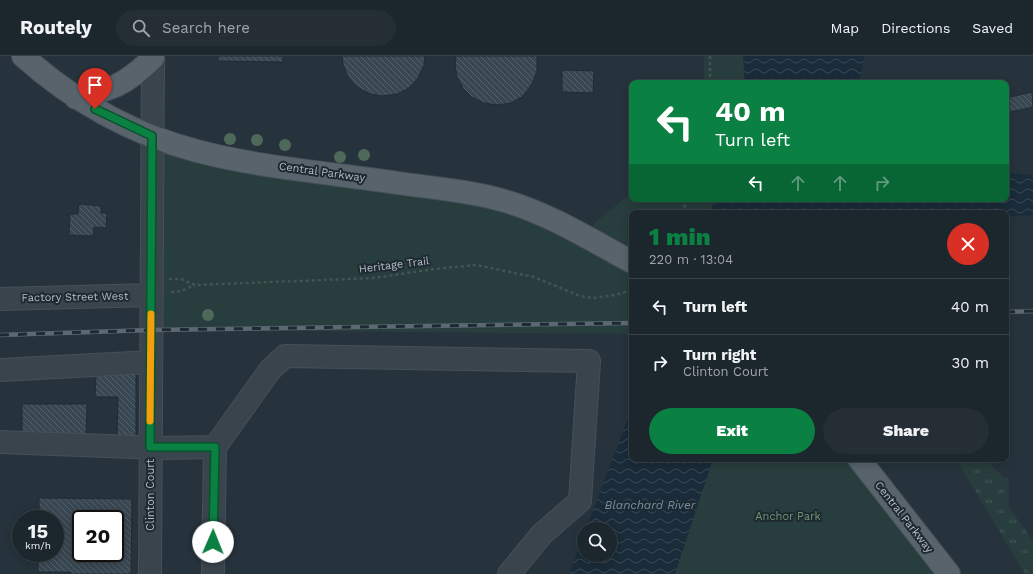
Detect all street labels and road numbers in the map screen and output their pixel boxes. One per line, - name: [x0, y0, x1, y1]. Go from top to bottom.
- street label: Central Parkway: [278, 160, 366, 185]
- street label: Heritage Trail: [358, 254, 431, 276]
- street label: Factory Street West: [21, 290, 129, 304]
- street label: Clinton Court: [144, 459, 157, 531]
- street label: Central Parkway: [872, 479, 936, 555]

